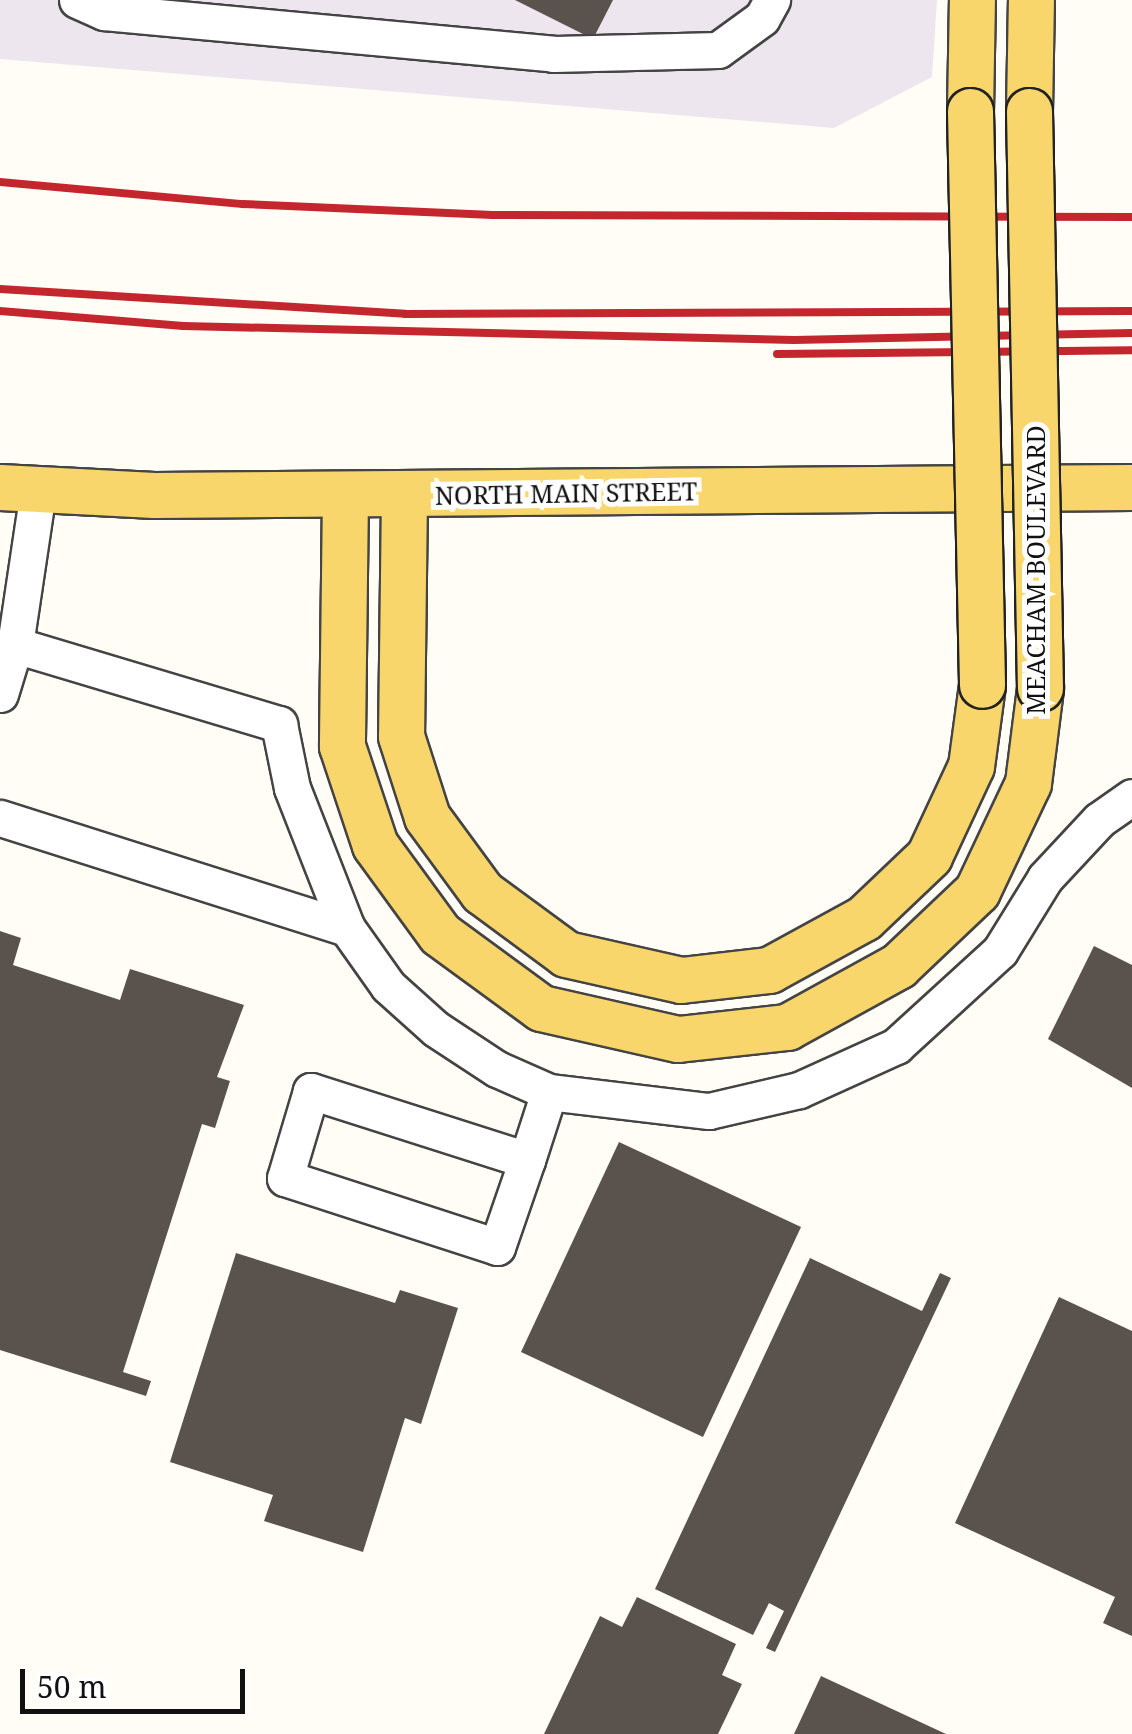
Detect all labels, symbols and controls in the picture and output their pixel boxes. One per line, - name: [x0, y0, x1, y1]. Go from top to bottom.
- street label: MEACHAM BOULEVARD: [1020, 425, 1050, 715]
- street label: NORTH MAIN STREET: [435, 476, 697, 510]
- scale bar: [25, 1649, 250, 1711]
- text: 50 m: [37, 1666, 107, 1707]

